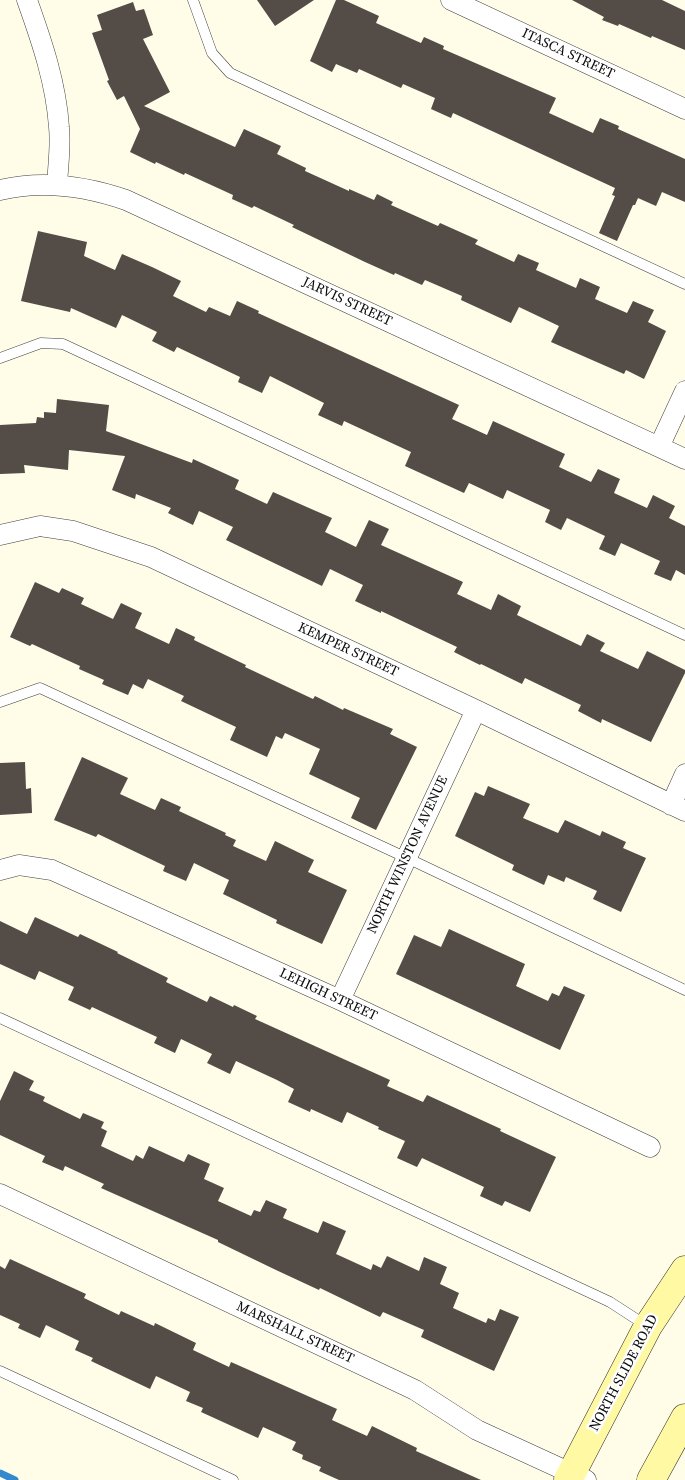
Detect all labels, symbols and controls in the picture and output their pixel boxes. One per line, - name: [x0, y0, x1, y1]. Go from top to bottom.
- street label: ITASCA STREET: [519, 25, 617, 83]
- street label: JARVIS STREET: [299, 274, 395, 330]
- street label: KEMPER STREET: [295, 619, 401, 681]
- street label: NORTH WINSTON AVENUE: [364, 773, 452, 937]
- street label: LEHIGH STREET: [276, 965, 380, 1025]
- street label: MARSHALL STREET: [234, 1298, 356, 1368]
- street label: NORTH SLIDE ROAD: [586, 1312, 662, 1434]

